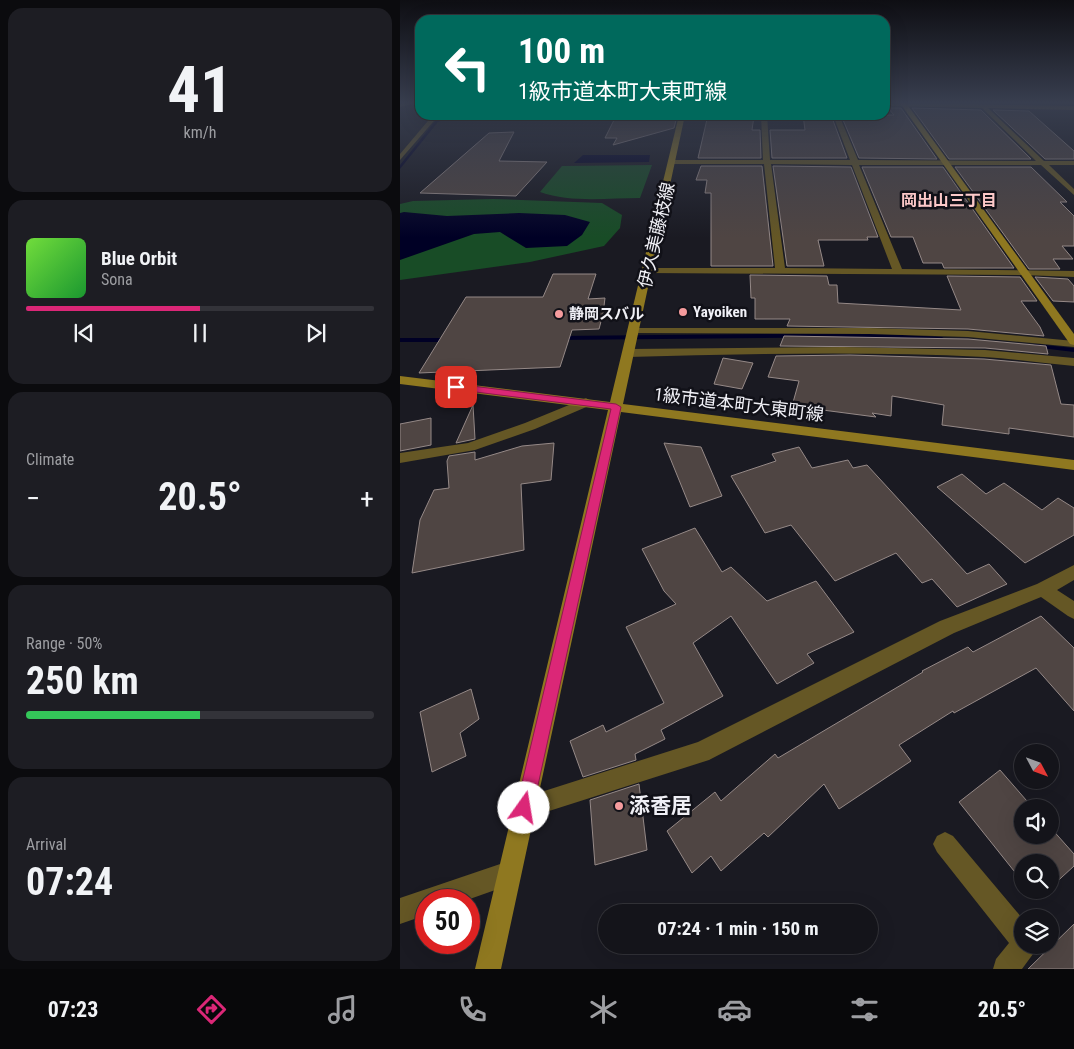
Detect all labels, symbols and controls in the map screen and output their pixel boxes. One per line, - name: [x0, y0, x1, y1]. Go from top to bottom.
- text: 100 m: [518, 31, 605, 72]
- icon: left: [435, 35, 500, 100]
- text: 41: [167, 52, 233, 128]
- text: 1級市道本町大東町線: [518, 79, 727, 104]
- text: km/h: [184, 123, 216, 142]
- street label: 伊久美藤枝線: [634, 180, 678, 290]
- district label: 岡出山三丁目: [901, 191, 997, 210]
- text: Blue Orbit: [101, 247, 177, 270]
- text: Sona: [101, 270, 133, 289]
- place label: Yayoiken: [693, 303, 747, 321]
- place label: 静岡スバル: [569, 305, 644, 323]
- marker: Yayoiken: [677, 306, 689, 318]
- marker: 静岡スバル: [553, 308, 565, 320]
- icon: previous: [70, 319, 98, 347]
- icon: pause: [186, 319, 214, 347]
- icon: next: [302, 319, 330, 347]
- pin: [435, 366, 477, 408]
- icon: arrive: [442, 373, 470, 401]
- street label: 1級市道本町大東町線: [653, 383, 825, 425]
- text: Climate: [26, 450, 74, 469]
- text: 20.5°: [158, 475, 242, 519]
- text: −: [26, 482, 40, 515]
- text: +: [360, 482, 374, 515]
- text: Range · 50%: [26, 634, 102, 653]
- text: 250 km: [26, 659, 139, 703]
- north arrow: [1014, 744, 1059, 789]
- map controls: [1014, 744, 1059, 954]
- position arrow: [497, 781, 549, 833]
- place label: 添香居: [629, 794, 692, 818]
- button: sound: [1014, 799, 1059, 844]
- marker: 添香居: [613, 800, 625, 812]
- text: Arrival: [26, 835, 67, 854]
- button: search: [1014, 854, 1059, 899]
- text: 07:24: [26, 860, 113, 904]
- speed limit sign: 50: [415, 889, 480, 954]
- button: layers: [1014, 909, 1059, 954]
- text: 07:24 · 1 min · 150 m: [657, 917, 819, 940]
- icon: directions: [194, 992, 229, 1027]
- icon: music: [325, 992, 360, 1027]
- icon: phone: [455, 992, 490, 1027]
- icon: climate: [586, 992, 621, 1027]
- icon: car: [717, 992, 752, 1027]
- icon: filters: [847, 992, 882, 1027]
- text: 07:23: [48, 997, 98, 1022]
- text: 20.5°: [978, 997, 1026, 1022]

